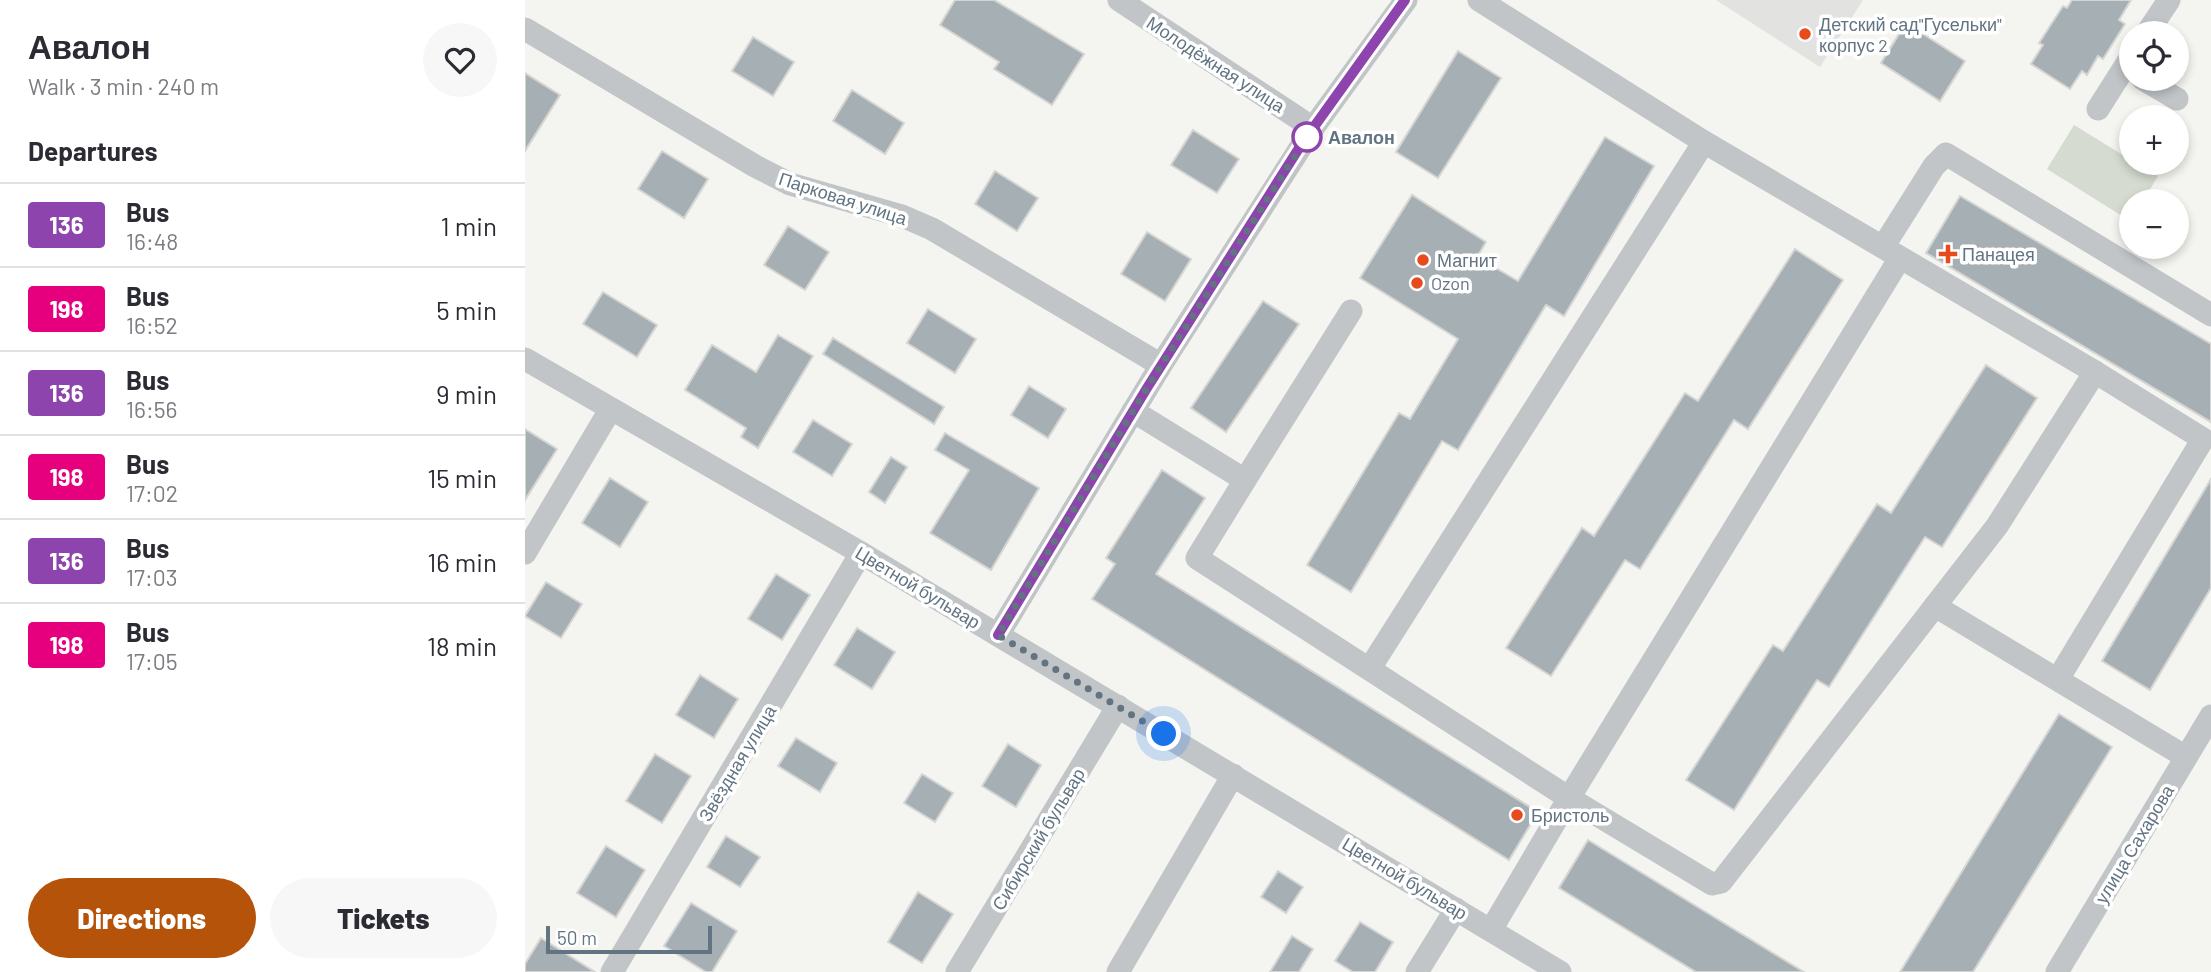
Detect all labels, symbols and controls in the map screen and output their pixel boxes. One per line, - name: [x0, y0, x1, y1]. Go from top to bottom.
- street label: Молодёжная улица: [1143, 11, 1290, 117]
- place label: Детский сад"Гусельки" корпус 2: [1819, 13, 2002, 56]
- map controls: [2119, 21, 2189, 259]
- button: locate: [2119, 21, 2189, 91]
- button: heart: [423, 23, 497, 97]
- text: Авалон: [28, 26, 151, 66]
- marker: Детский сад"Гусельки" корпус 2: [1797, 26, 1813, 42]
- text: Walk · 3 min · 240 m: [28, 72, 219, 100]
- button: +: [2119, 105, 2189, 175]
- marker: Авалон: [1292, 122, 1322, 152]
- place label: Авалон: [1328, 126, 1395, 148]
- text: Departures: [28, 135, 158, 166]
- street label: Парковая улица: [776, 167, 911, 229]
- button: −: [2119, 189, 2189, 259]
- text: Bus: [126, 196, 169, 227]
- text: 136: [49, 210, 84, 239]
- text: 1 min: [441, 210, 497, 241]
- text: 16:48: [126, 227, 178, 255]
- place label: Панацея: [1962, 243, 2035, 265]
- marker: Панацея: [1940, 246, 1956, 262]
- place label: Магнит: [1437, 249, 1497, 271]
- marker: Магнит: [1415, 252, 1431, 268]
- place label: Ozon: [1431, 272, 1470, 294]
- marker: Ozon: [1409, 275, 1425, 291]
- text: Bus: [126, 280, 169, 311]
- text: 198: [49, 294, 84, 323]
- text: 5 min: [436, 294, 497, 325]
- text: 16:52: [126, 311, 178, 339]
- text: Bus: [126, 364, 169, 395]
- text: 136: [49, 378, 84, 407]
- text: 9 min: [436, 378, 497, 409]
- text: 16:56: [126, 395, 177, 423]
- text: Bus: [126, 448, 169, 479]
- text: 198: [49, 462, 84, 491]
- text: 15 min: [427, 462, 497, 493]
- text: 17:02: [126, 479, 178, 507]
- text: Bus: [126, 532, 169, 563]
- street label: Цветной бульвар: [852, 541, 984, 633]
- text: 136: [49, 546, 84, 575]
- text: 16 min: [427, 546, 497, 577]
- text: 17:03: [126, 563, 178, 591]
- text: Bus: [126, 616, 169, 647]
- text: 198: [49, 630, 84, 659]
- text: 18 min: [427, 630, 497, 661]
- text: 17:05: [126, 647, 178, 675]
- street label: Звёздная улица: [694, 700, 781, 825]
- your location: [1146, 716, 1181, 751]
- street label: Сибирский бульвар: [987, 764, 1089, 914]
- street label: улица Сахарова: [2090, 780, 2179, 907]
- place label: Бристоль: [1531, 804, 1609, 826]
- marker: Бристоль: [1509, 807, 1525, 823]
- street label: Цветной бульвар: [1339, 832, 1471, 924]
- button: Directions: [28, 878, 256, 958]
- button: Tickets: [270, 878, 497, 958]
- scale bar: [546, 923, 712, 955]
- text: 50 m: [557, 926, 597, 949]

